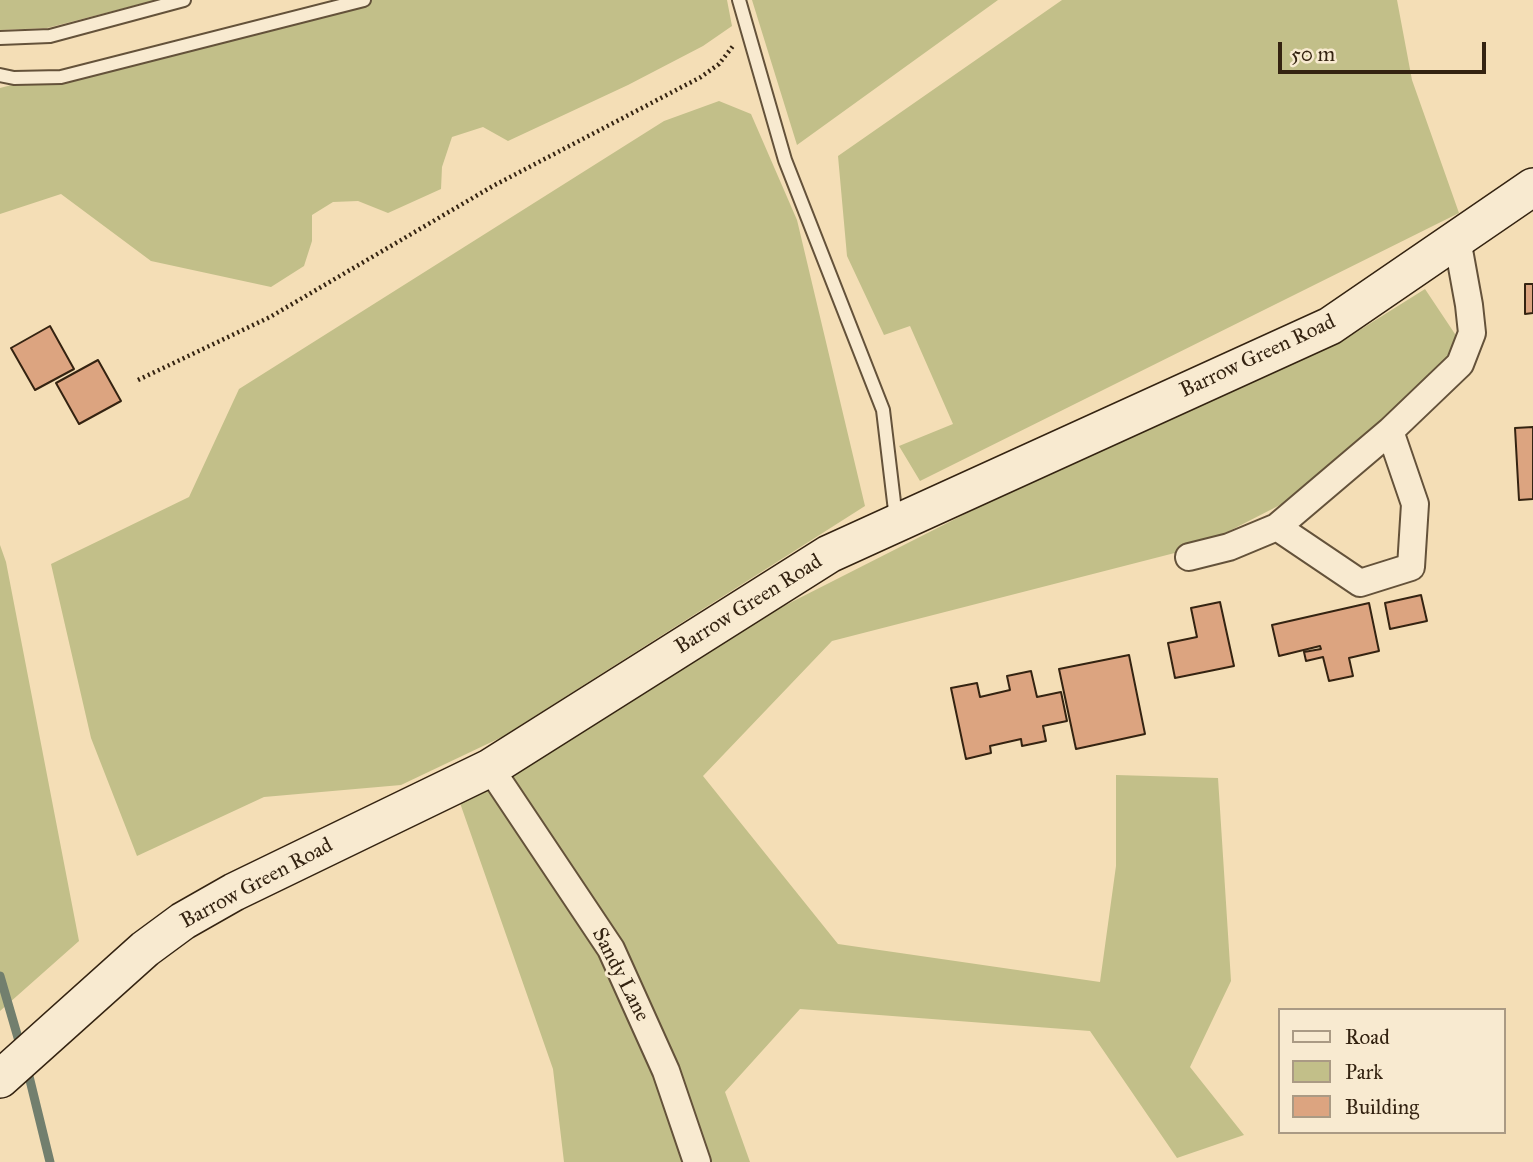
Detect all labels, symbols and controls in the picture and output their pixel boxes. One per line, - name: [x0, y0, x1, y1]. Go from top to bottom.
- scale bar: [1281, 28, 1489, 72]
- text: 50 m: [1291, 41, 1335, 67]
- street label: Barrow Green Road: [1176, 310, 1340, 404]
- street label: Barrow Green Road: [671, 550, 827, 660]
- street label: Barrow Green Road: [177, 833, 337, 935]
- street label: Sandy Lane: [586, 924, 654, 1026]
- legend: [1278, 1008, 1505, 1134]
- text: Road: [1345, 1024, 1390, 1050]
- text: Park: [1345, 1059, 1383, 1085]
- text: Building: [1345, 1094, 1419, 1120]

